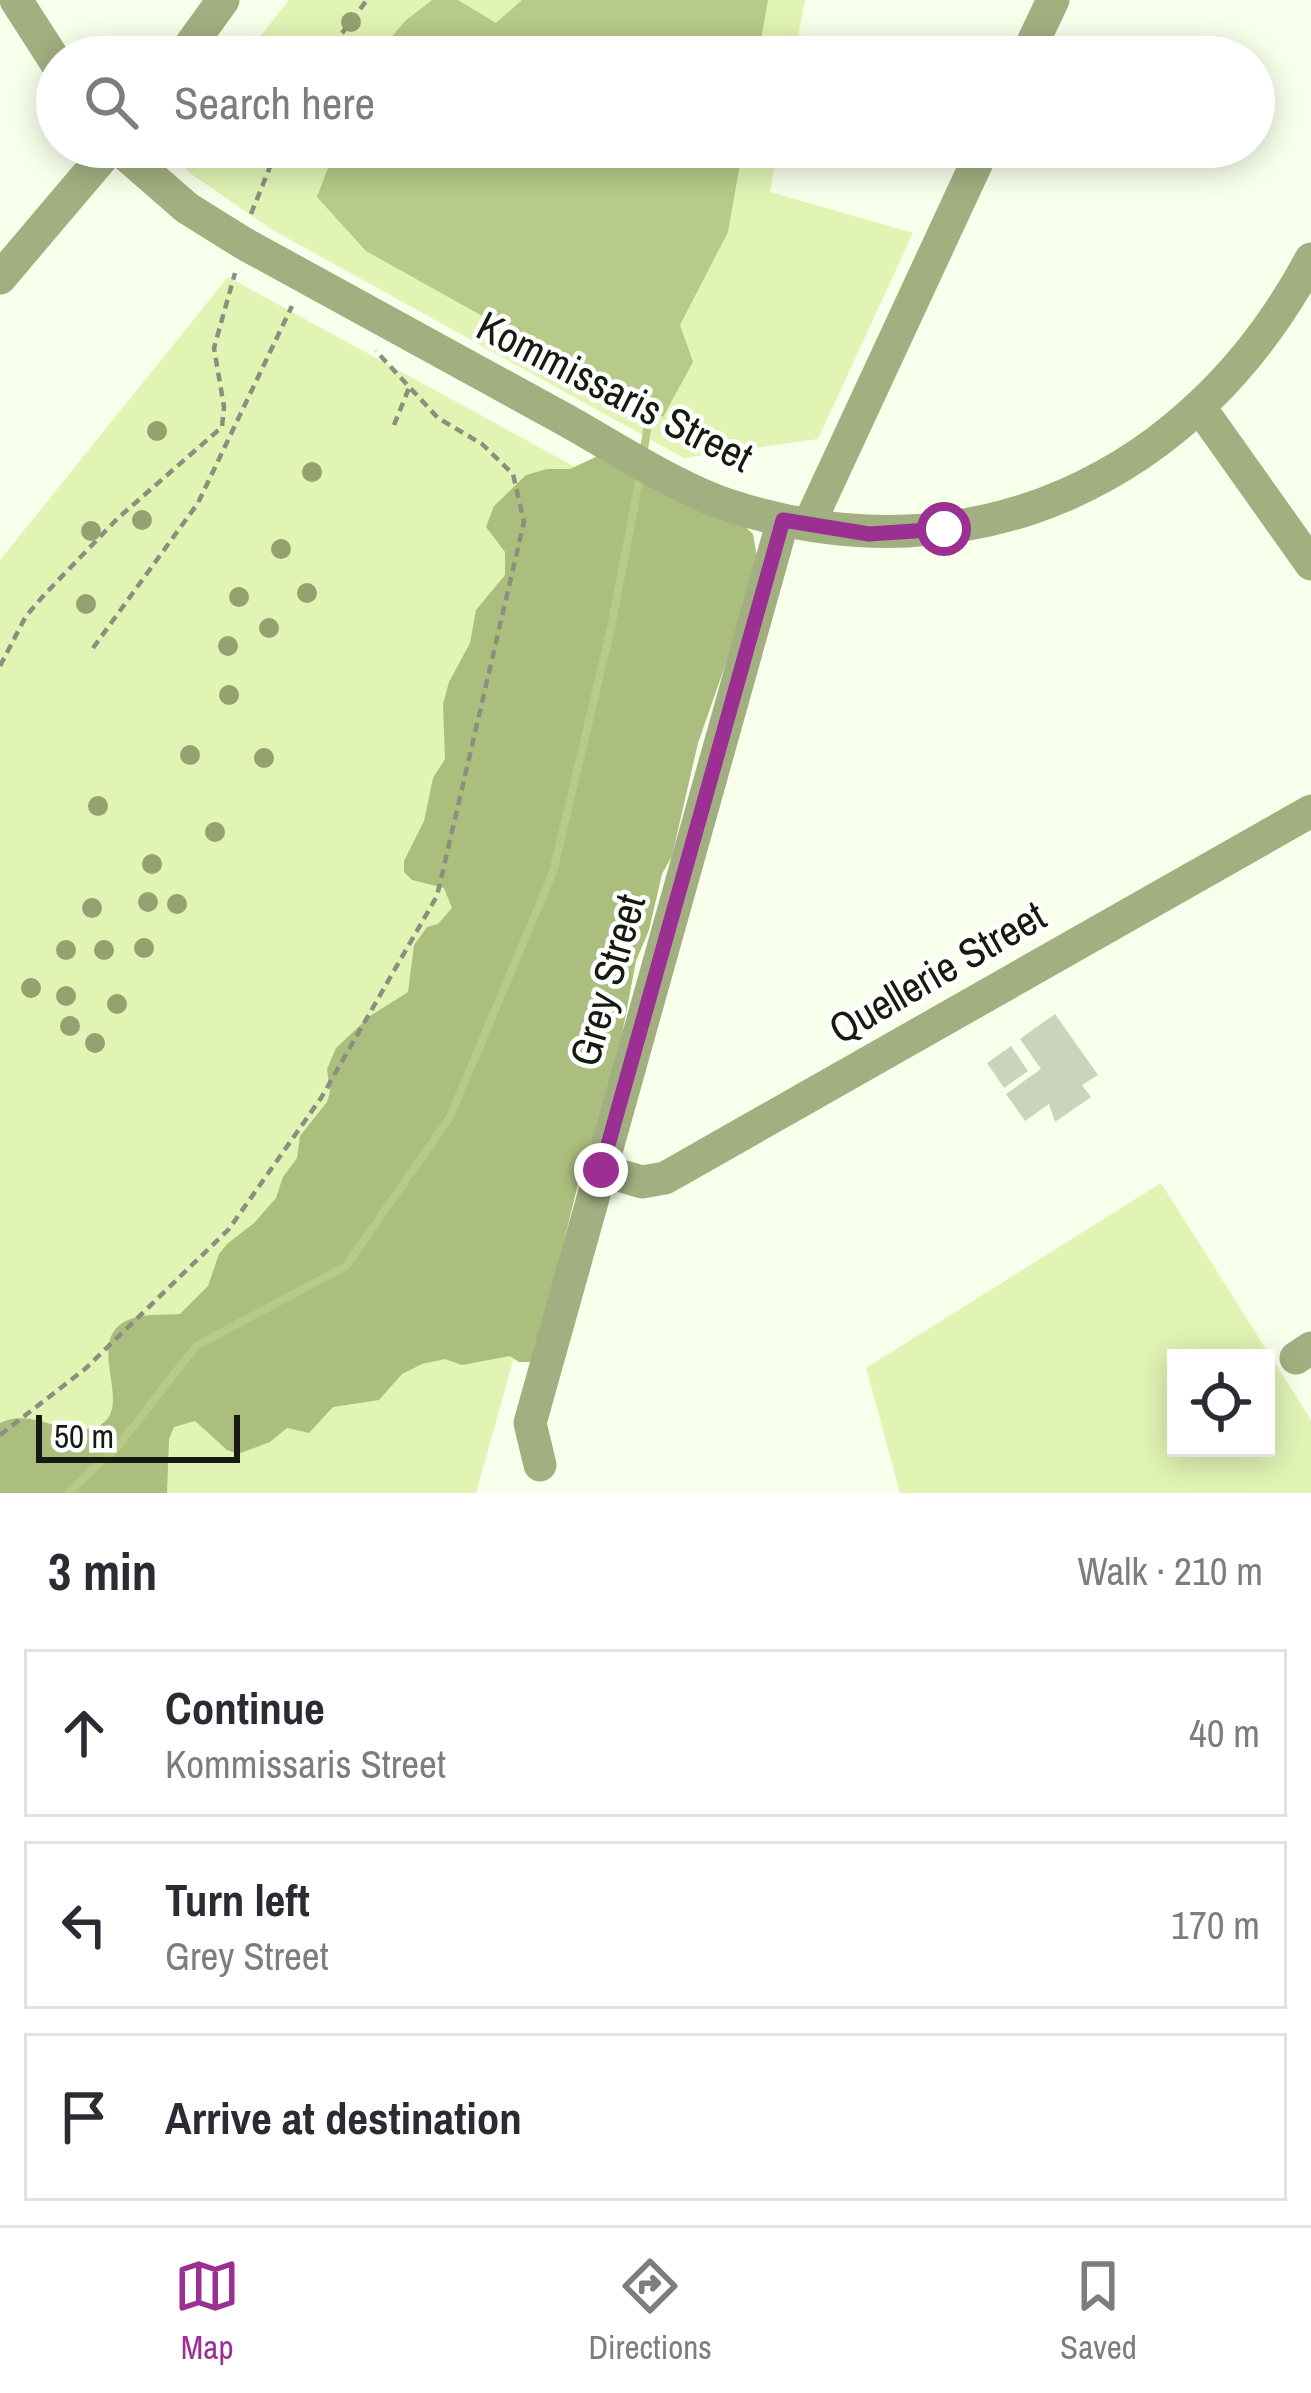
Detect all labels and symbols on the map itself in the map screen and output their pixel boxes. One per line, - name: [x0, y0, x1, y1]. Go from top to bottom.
- street label: Kommissaris Street: [468, 297, 762, 485]
- route start: [917, 502, 971, 556]
- street label: Quellerie Street: [819, 887, 1055, 1057]
- street label: Grey Street: [556, 888, 658, 1072]
- route end: [574, 1143, 628, 1197]
- scale bar: [36, 1409, 240, 1462]

